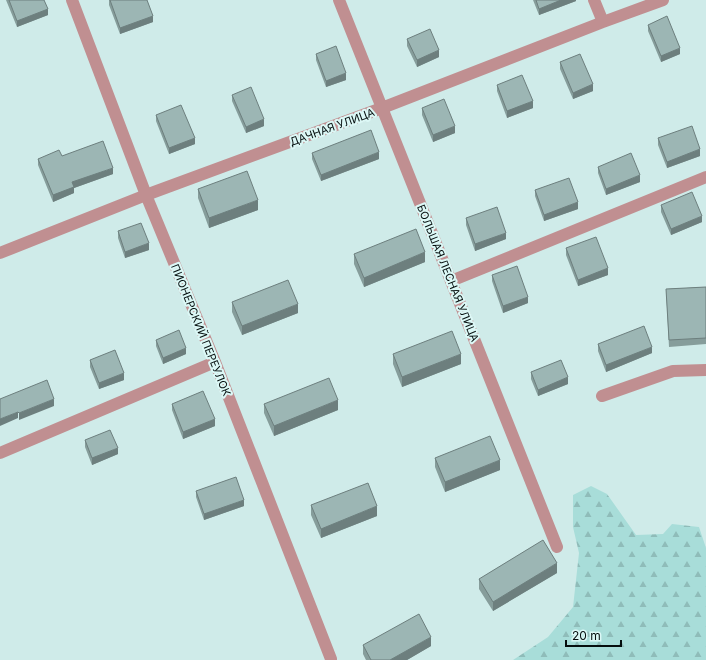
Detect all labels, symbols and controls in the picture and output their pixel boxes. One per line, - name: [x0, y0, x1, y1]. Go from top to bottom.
- street label: ДАЧНАЯ УЛИЦА: [288, 105, 377, 149]
- street label: БОЛЬШАЯ ЛЕСНАЯ УЛИЦА: [414, 202, 482, 344]
- street label: ПИОНЕРСКИЙ ПЕРЕУЛОК: [168, 262, 234, 399]
- scale bar: [566, 622, 621, 648]
- text: 20 m: [572, 628, 601, 643]

